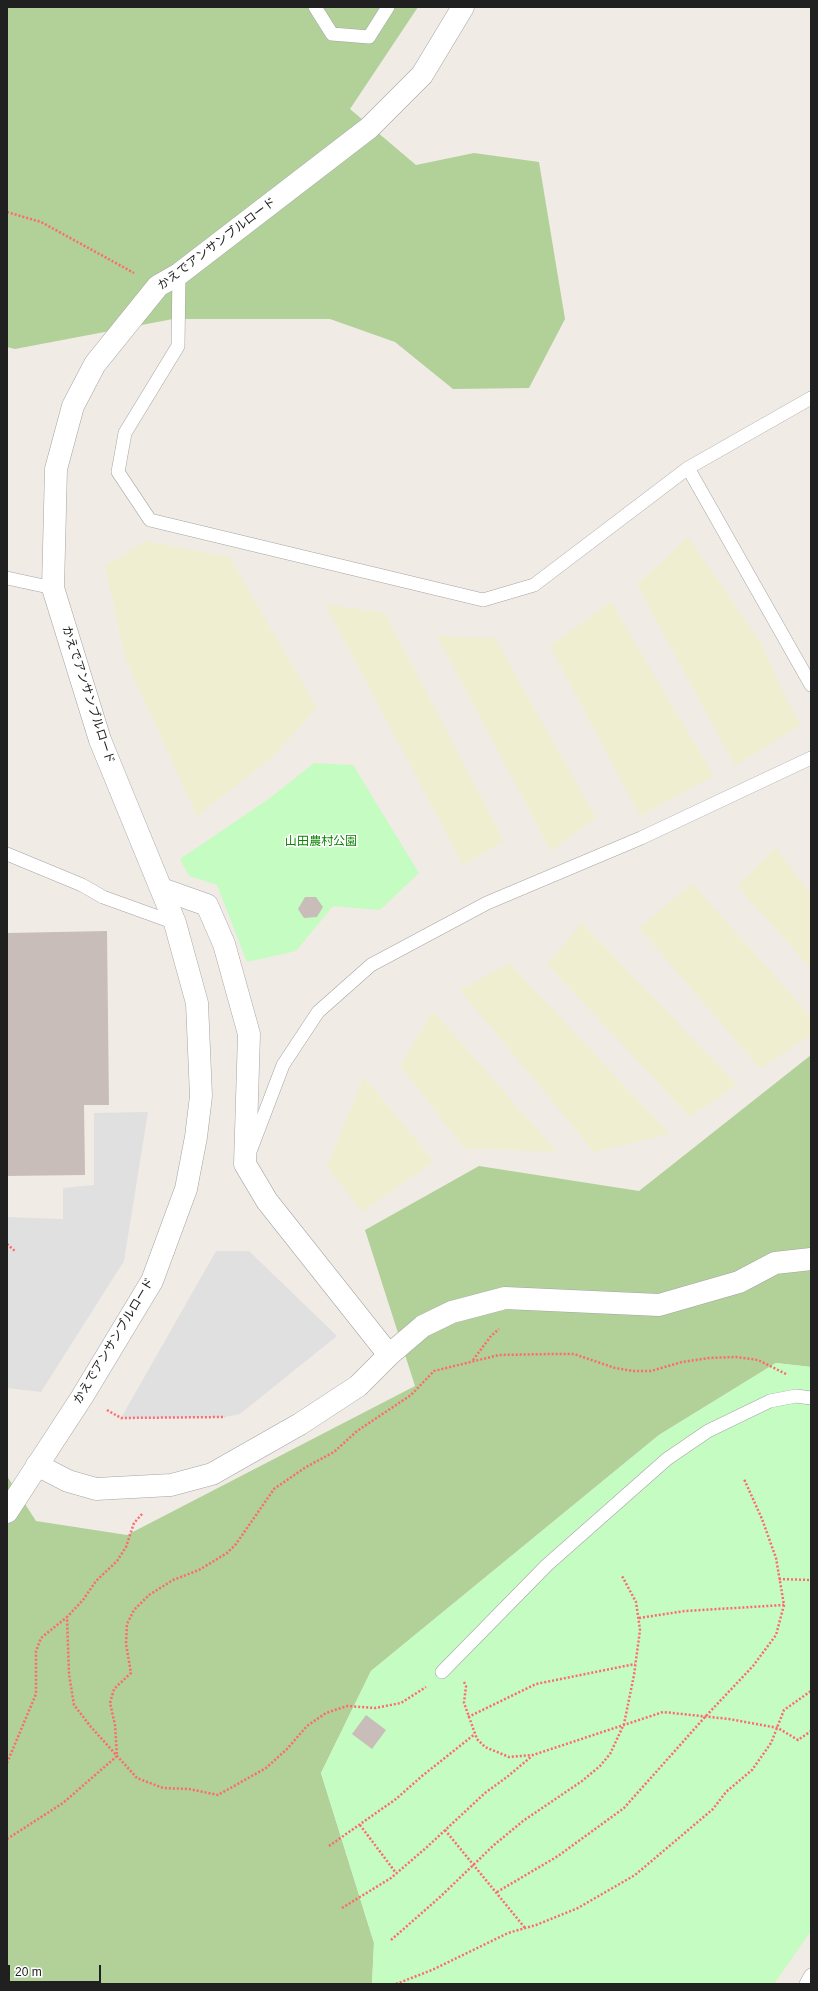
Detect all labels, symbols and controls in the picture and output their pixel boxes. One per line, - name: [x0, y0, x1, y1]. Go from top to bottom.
- street label: かえでアンサンブルロード: [155, 195, 279, 293]
- street label: かえでアンサンブルロード: [59, 624, 117, 766]
- park label: 山田農村公園: [285, 835, 357, 849]
- street label: かえでアンサンブルロード: [71, 1276, 157, 1406]
- scale bar: [10, 1957, 103, 1983]
- text: 20 m: [15, 1965, 42, 1979]

